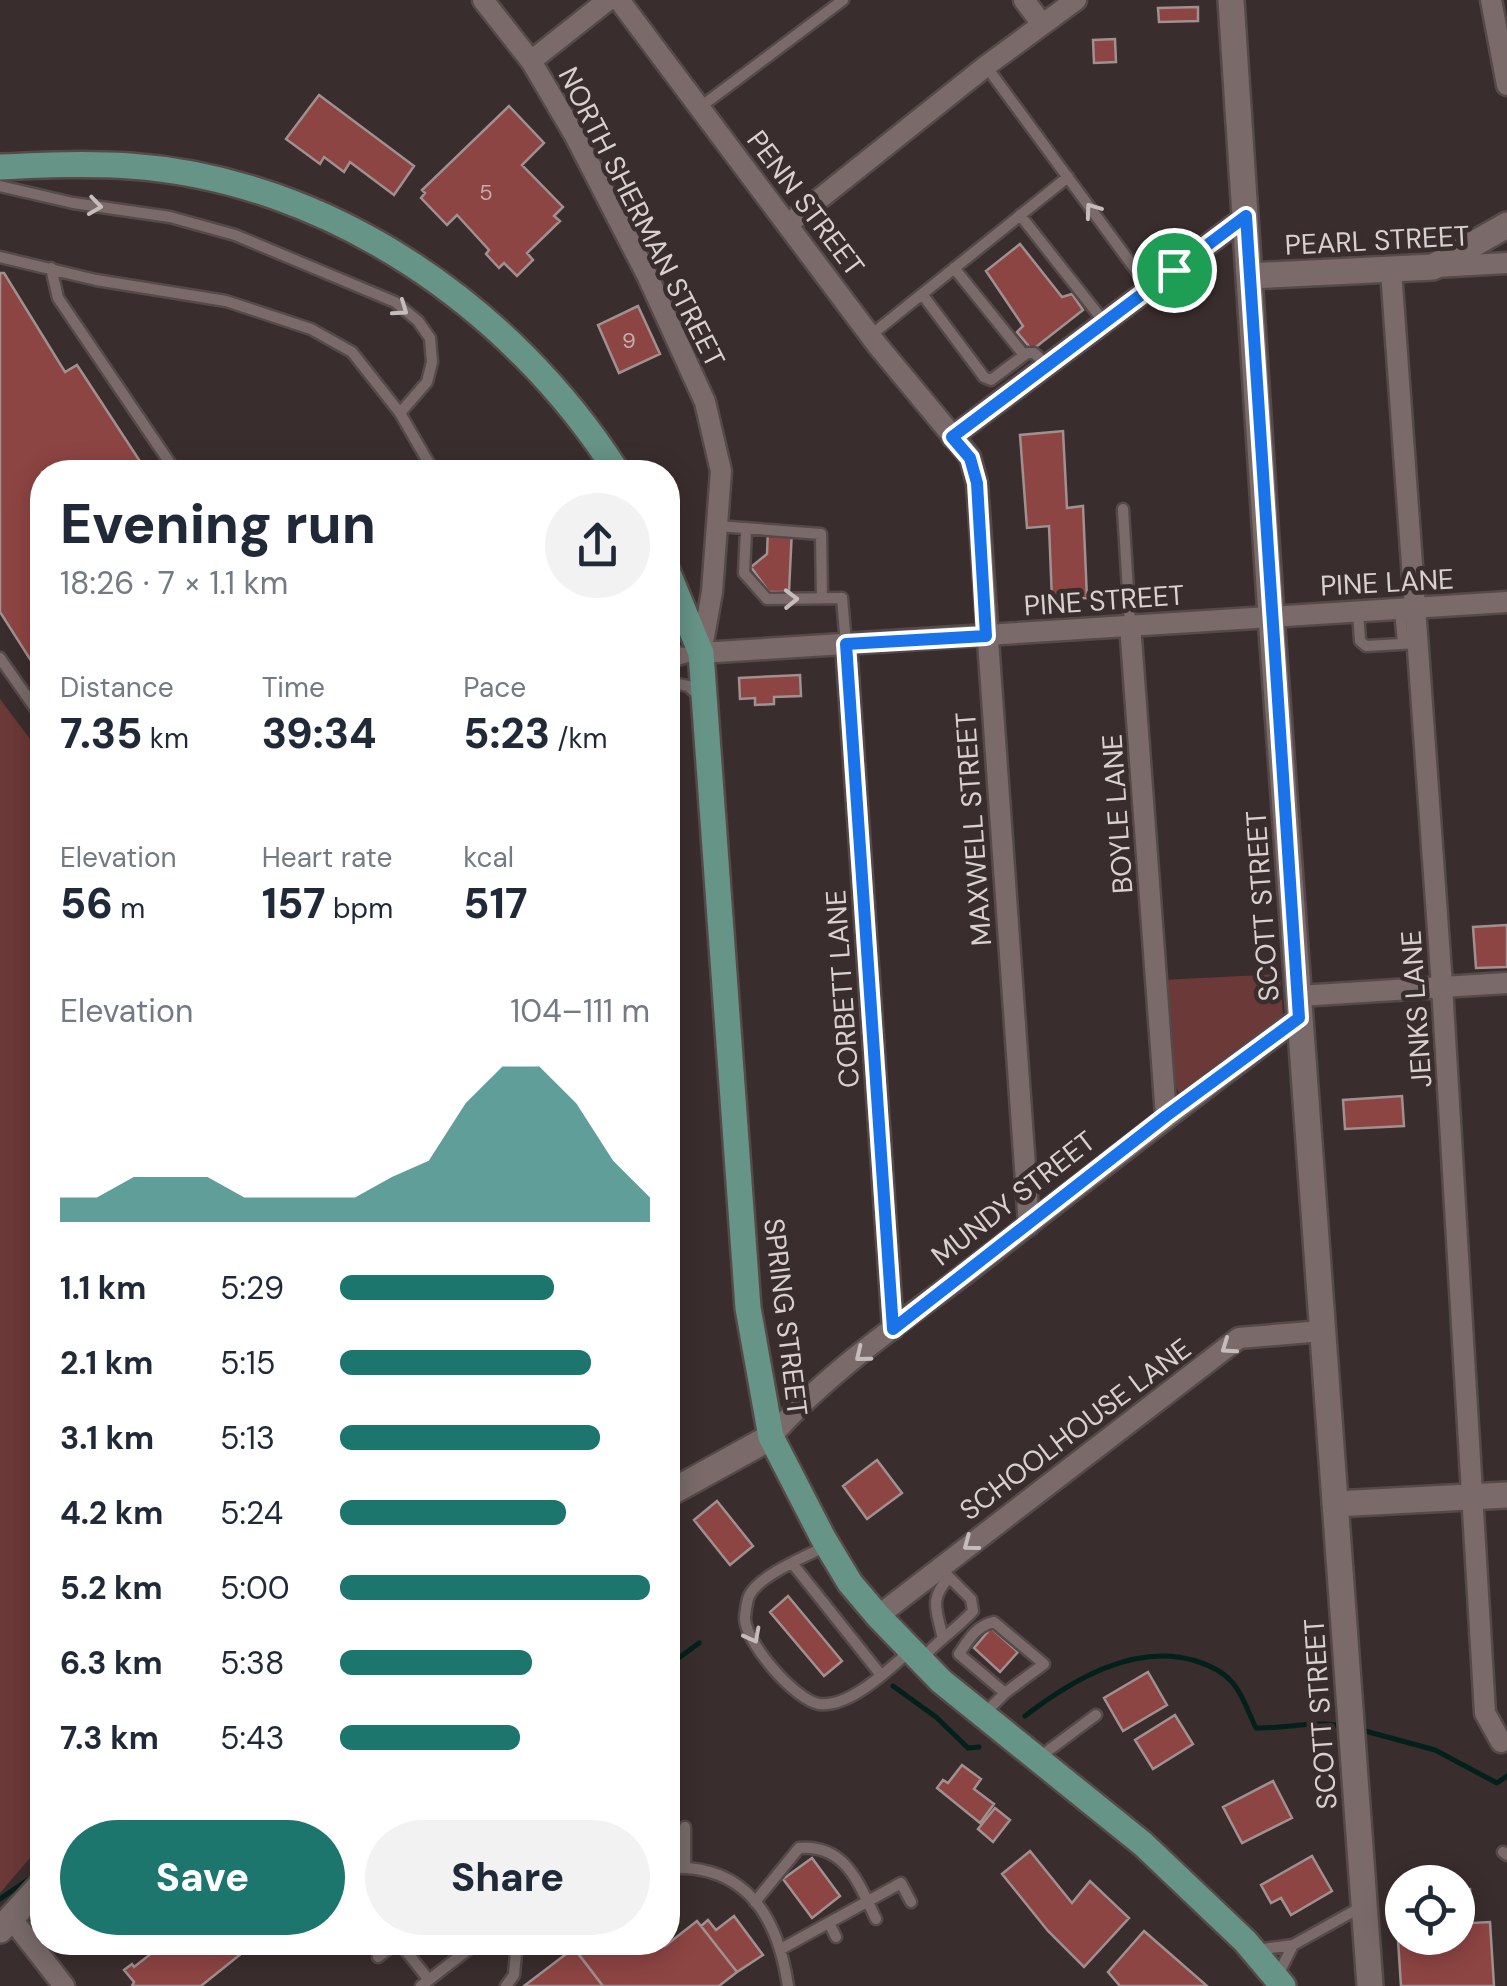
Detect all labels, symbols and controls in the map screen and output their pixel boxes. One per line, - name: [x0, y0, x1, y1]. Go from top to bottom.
- street label: NORTH SHERMAN STREET: [550, 61, 733, 374]
- street label: PENN STREET: [739, 123, 873, 284]
- house number: 5: [479, 178, 493, 207]
- one-way arrow: [87, 195, 104, 216]
- one-way arrow: [1086, 203, 1103, 221]
- street label: PEARL STREET: [1284, 217, 1470, 264]
- pin: [1132, 228, 1217, 313]
- icon: arrive: [1147, 243, 1202, 298]
- one-way arrow: [390, 297, 408, 314]
- house number: 9: [622, 326, 636, 355]
- text: Evening run: [60, 488, 376, 560]
- button: share: [545, 493, 650, 598]
- street label: PINE LANE: [1319, 561, 1455, 604]
- text: 18:26 · 7 × 1.1 km: [60, 562, 288, 604]
- street label: PINE STREET: [1023, 576, 1186, 625]
- one-way arrow: [784, 588, 799, 610]
- text: Distance: [60, 669, 174, 706]
- text: Time: [262, 669, 325, 706]
- text: Pace: [463, 669, 526, 706]
- text: 7.35: [60, 706, 142, 761]
- text: 39:34: [262, 706, 377, 761]
- text: 5:23: [463, 706, 550, 761]
- street label: MAXWELL STREET: [947, 711, 1000, 947]
- text: km: [142, 720, 189, 757]
- text: /km: [550, 720, 608, 757]
- street label: BOYLE LANE: [1093, 733, 1142, 895]
- street label: SCOTT STREET: [1237, 809, 1288, 1003]
- text: Elevation: [60, 839, 177, 876]
- text: Heart rate: [262, 839, 392, 876]
- text: kcal: [463, 839, 514, 876]
- text: 56: [60, 876, 113, 931]
- text: 157: [262, 876, 326, 931]
- text: 517: [463, 876, 528, 931]
- street label: CORBETT LANE: [817, 889, 868, 1089]
- text: m: [113, 890, 145, 927]
- text: bpm: [326, 890, 393, 927]
- street label: JENKS LANE: [1393, 929, 1440, 1089]
- text: Elevation: [60, 990, 193, 1032]
- text: 104–111 m: [510, 990, 650, 1032]
- street label: MUNDY STREET: [924, 1123, 1103, 1274]
- street label: SPRING STREET: [755, 1216, 816, 1418]
- text: 1.1 km: [60, 1267, 146, 1309]
- text: 5:29: [220, 1267, 284, 1309]
- street label: SCHOOLHOUSE LANE: [952, 1330, 1198, 1529]
- one-way arrow: [1221, 1335, 1239, 1353]
- text: 2.1 km: [60, 1342, 153, 1384]
- text: 5:15: [220, 1342, 276, 1384]
- one-way arrow: [855, 1343, 873, 1361]
- text: 3.1 km: [60, 1417, 154, 1459]
- text: 5:13: [220, 1417, 275, 1459]
- text: 4.2 km: [60, 1492, 163, 1534]
- text: 5:24: [220, 1492, 283, 1534]
- one-way arrow: [963, 1533, 981, 1550]
- text: 5.2 km: [60, 1567, 163, 1609]
- text: 5:00: [220, 1567, 290, 1609]
- street label: SCOTT STREET: [1295, 1617, 1346, 1811]
- one-way arrow: [741, 1625, 761, 1643]
- text: 6.3 km: [60, 1642, 163, 1684]
- text: 5:38: [220, 1642, 284, 1684]
- text: 7.3 km: [60, 1717, 159, 1759]
- text: 5:43: [220, 1717, 284, 1759]
- button: Save: [60, 1820, 345, 1935]
- button: Share: [365, 1820, 650, 1935]
- map controls: [1385, 1865, 1475, 1955]
- button: locate: [1385, 1865, 1475, 1955]

